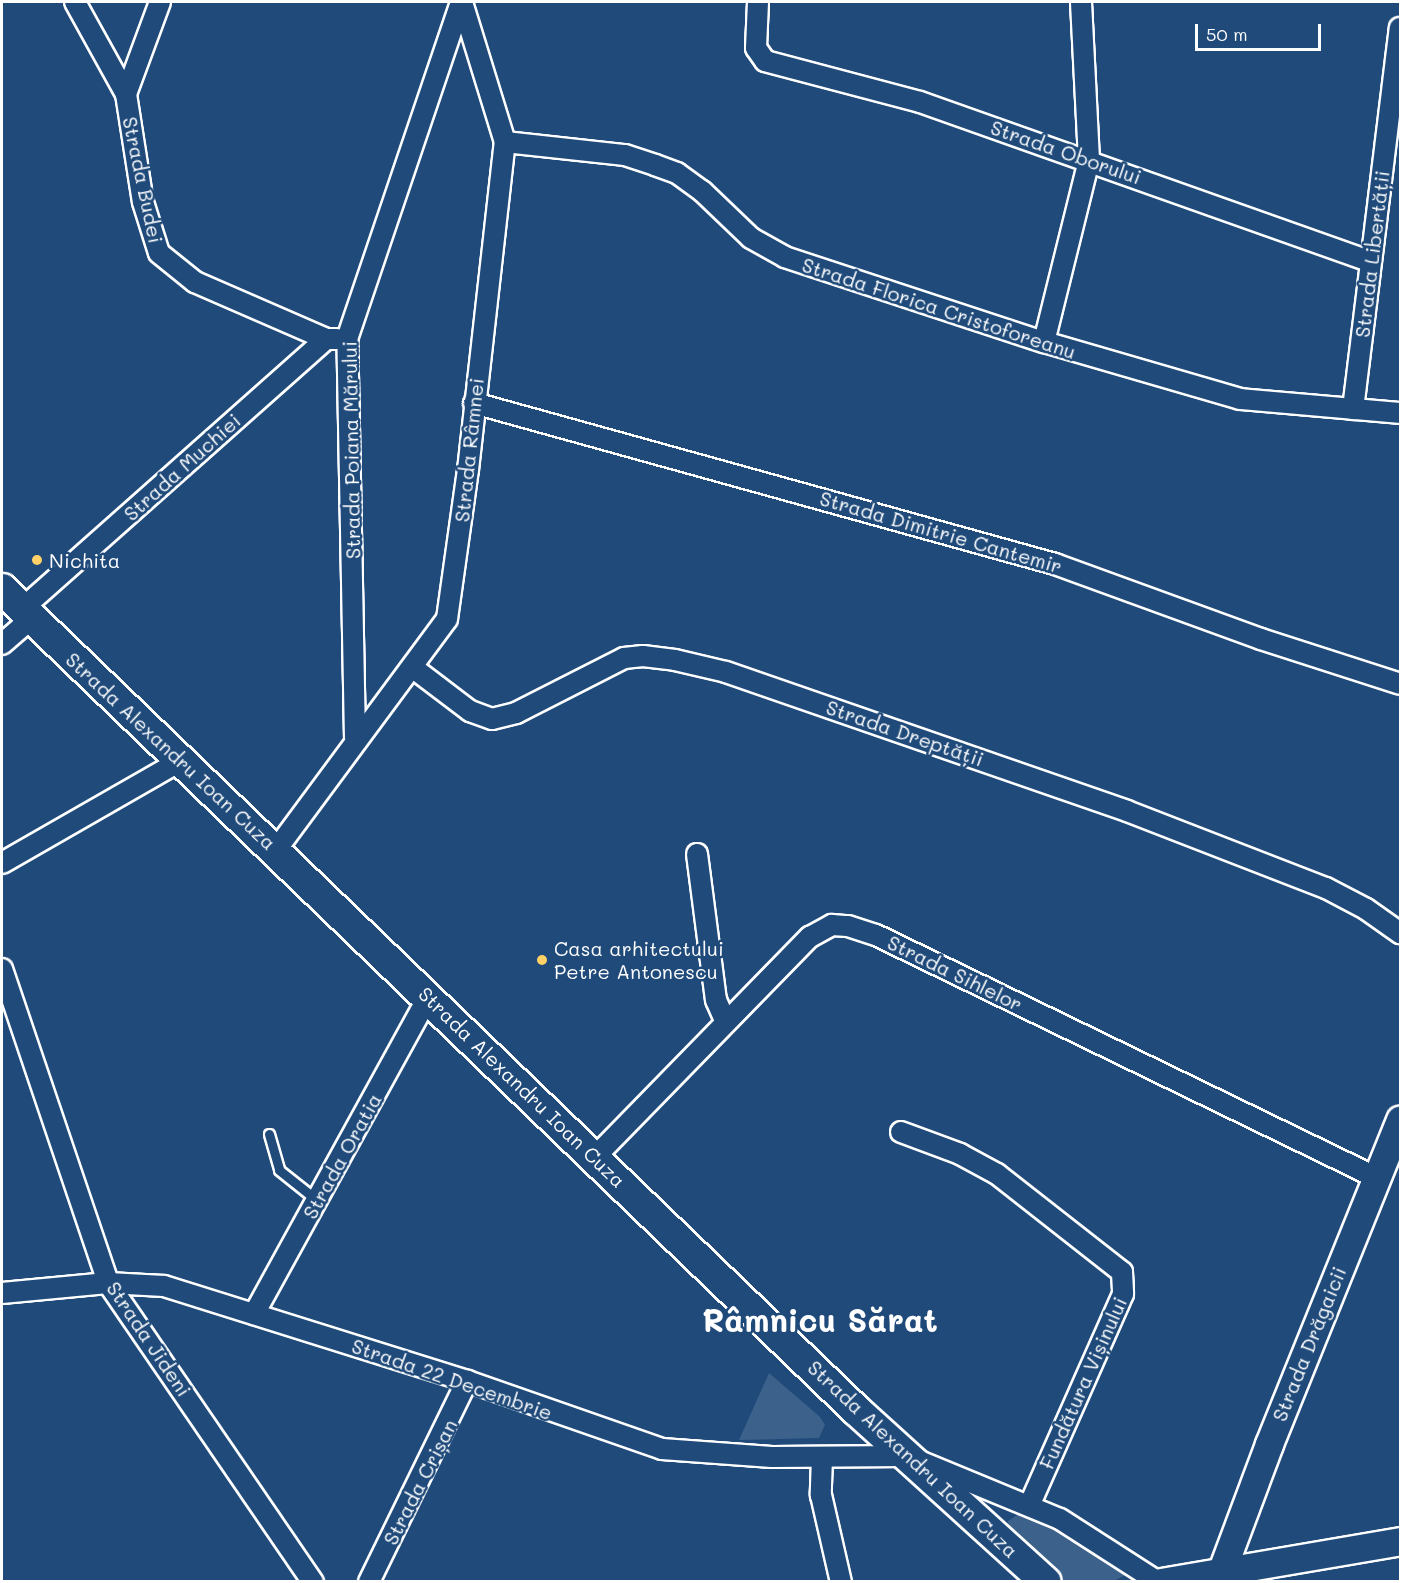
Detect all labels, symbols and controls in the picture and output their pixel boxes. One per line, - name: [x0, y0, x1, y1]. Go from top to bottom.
- scale bar: [1198, 12, 1324, 50]
- text: 50 m: [1206, 22, 1248, 46]
- street label: Strada Budei: [118, 115, 168, 245]
- street label: Strada Oborului: [988, 115, 1144, 189]
- street label: Strada Libertății: [1350, 169, 1394, 339]
- street label: Strada Florica Cristoforeanu: [799, 252, 1079, 364]
- street label: Strada Poiana Mărului: [337, 341, 365, 559]
- street label: Strada Râmnei: [449, 377, 489, 523]
- street label: Strada Muchiei: [119, 408, 245, 526]
- street label: Strada Dimitrie Cantemir: [817, 486, 1065, 578]
- place label: Nichita: [49, 548, 120, 572]
- marker: Nichita: [30, 553, 44, 567]
- street label: Strada Alexandru Ioan Cuza: [61, 647, 281, 855]
- street label: Strada Dreptății: [823, 695, 987, 771]
- street label: Strada Sihlelor: [884, 930, 1026, 1016]
- place label: Casa arhitectului Petre Antonescu: [554, 936, 724, 983]
- marker: Casa arhitectului Petre Antonescu: [535, 953, 549, 967]
- street label: Strada Alexandru Ioan Cuza: [414, 982, 630, 1192]
- street label: Strada Oratia: [298, 1089, 386, 1223]
- street label: Strada Drăgaicii: [1267, 1263, 1351, 1425]
- street label: Strada Jideni: [102, 1277, 196, 1401]
- street label: Fundătura Vișinului: [1034, 1293, 1132, 1473]
- district label: Râmnicu Sărat: [702, 1300, 938, 1338]
- street label: Strada 22 Decembrie: [349, 1333, 555, 1425]
- street label: Strada Alexandru Ioan Cuza: [803, 1355, 1023, 1563]
- street label: Strada Crișan: [378, 1415, 462, 1549]

